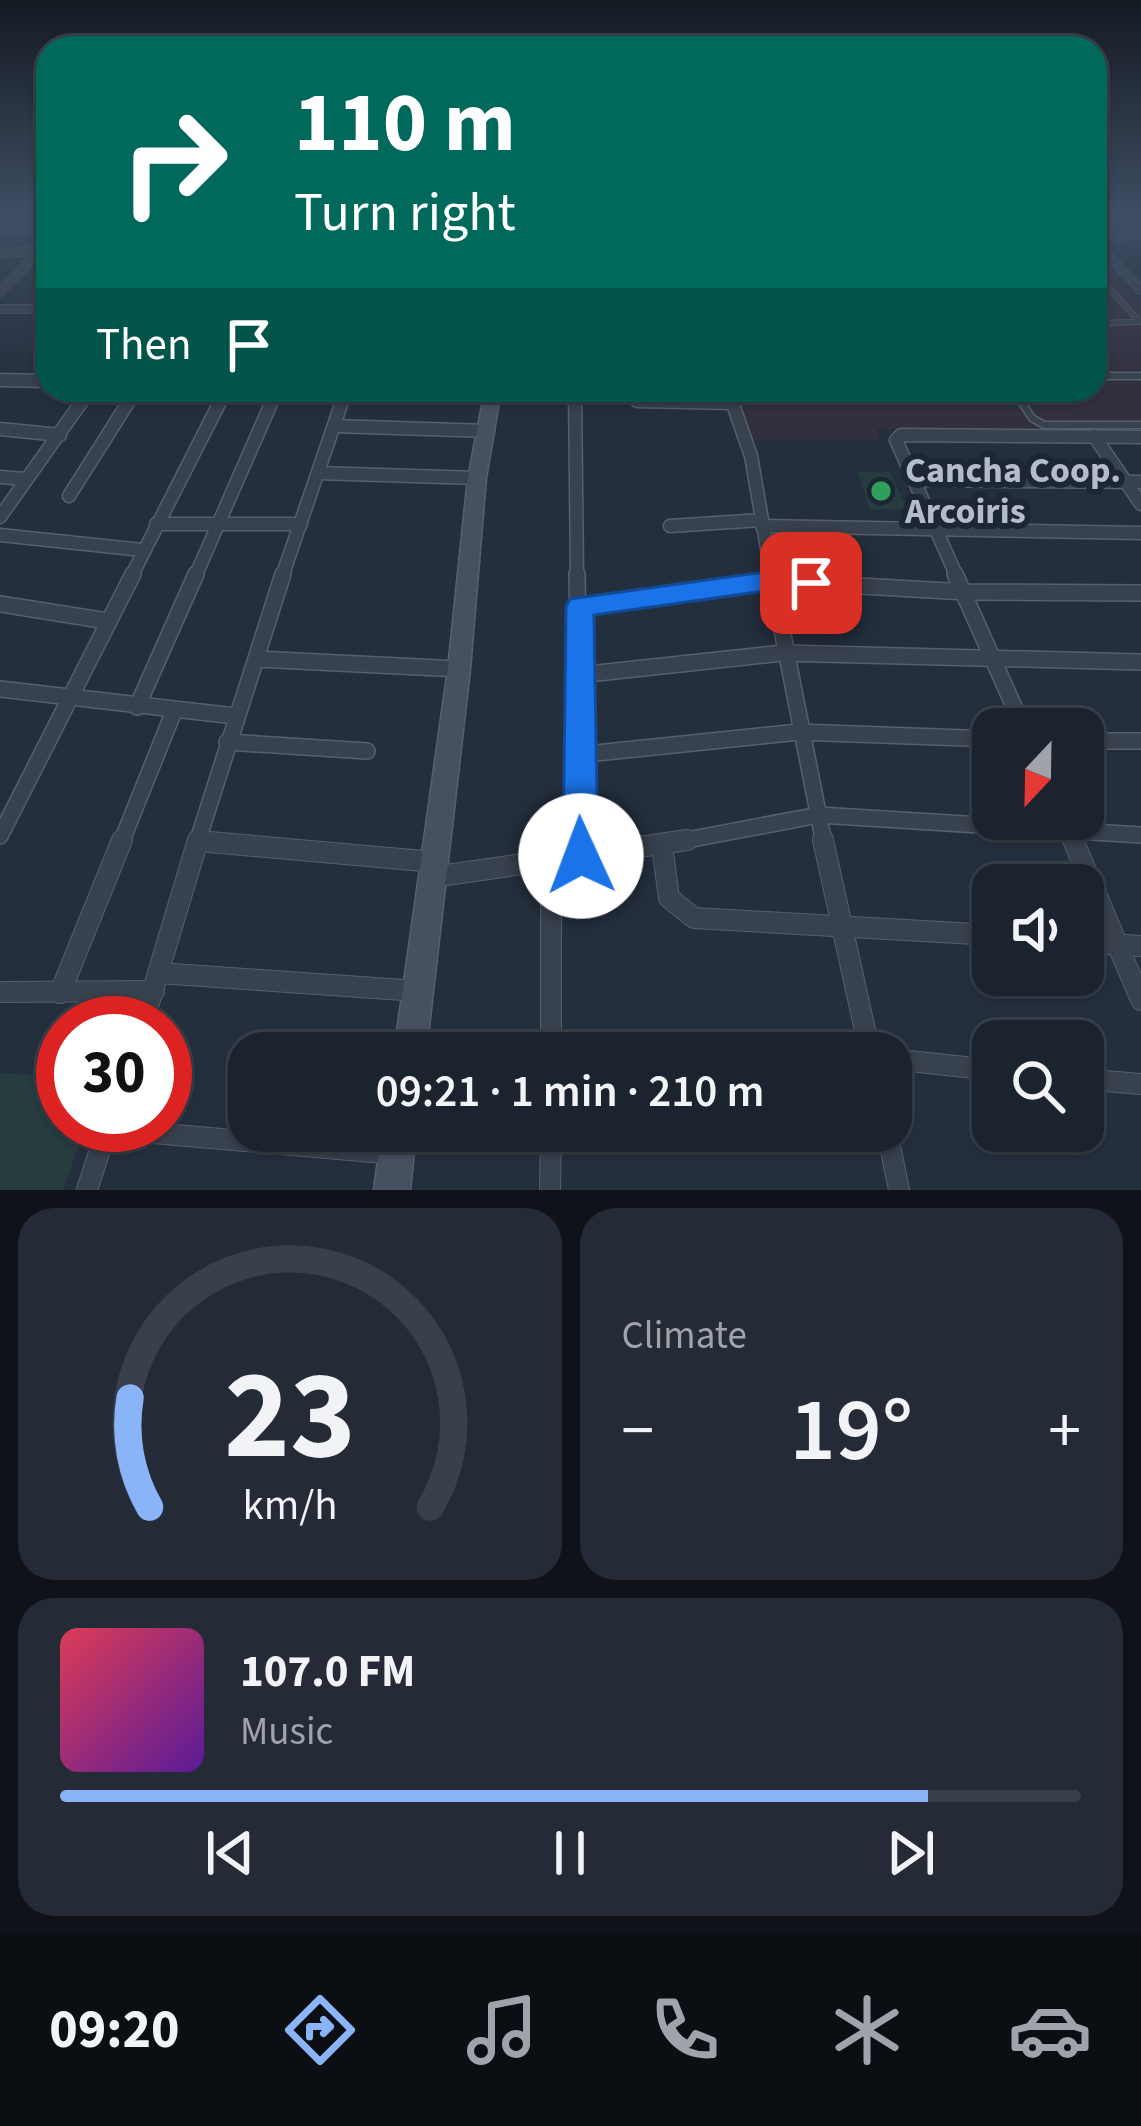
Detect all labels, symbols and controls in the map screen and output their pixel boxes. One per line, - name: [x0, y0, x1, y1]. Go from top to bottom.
- text: 110 m: [294, 64, 516, 184]
- icon: right: [96, 84, 252, 240]
- text: Turn right: [294, 175, 516, 252]
- icon: arrive: [216, 312, 282, 378]
- text: Then: [96, 313, 192, 377]
- place label: Cancha Coop. Arcoiris: [904, 445, 1121, 537]
- marker: Cancha Coop. Arcoiris: [868, 478, 894, 504]
- pin: [760, 532, 862, 634]
- icon: arrive: [778, 550, 844, 616]
- north arrow: [972, 708, 1104, 840]
- map controls: [972, 708, 1104, 1152]
- position arrow: [518, 793, 644, 919]
- button: sound: [972, 864, 1104, 996]
- speed limit sign: 30: [36, 996, 192, 1152]
- button: search: [972, 1020, 1104, 1152]
- text: 09:21 · 1 min · 210 m: [376, 1060, 764, 1124]
- text: Climate: [622, 1308, 747, 1364]
- text: 23: [224, 1328, 356, 1506]
- text: 19°: [789, 1367, 913, 1495]
- text: −: [622, 1384, 654, 1478]
- text: +: [1048, 1384, 1081, 1478]
- text: km/h: [242, 1475, 337, 1536]
- text: 107.0 FM: [240, 1640, 415, 1704]
- text: Music: [240, 1704, 333, 1760]
- icon: previous: [197, 1820, 263, 1886]
- icon: pause: [537, 1820, 603, 1886]
- icon: next: [878, 1820, 944, 1886]
- icon: directions: [278, 1988, 362, 2072]
- icon: music: [460, 1988, 544, 2072]
- icon: phone: [643, 1988, 727, 2072]
- icon: climate: [825, 1988, 909, 2072]
- icon: car: [1008, 1988, 1092, 2072]
- text: 09:20: [49, 1992, 179, 2069]

